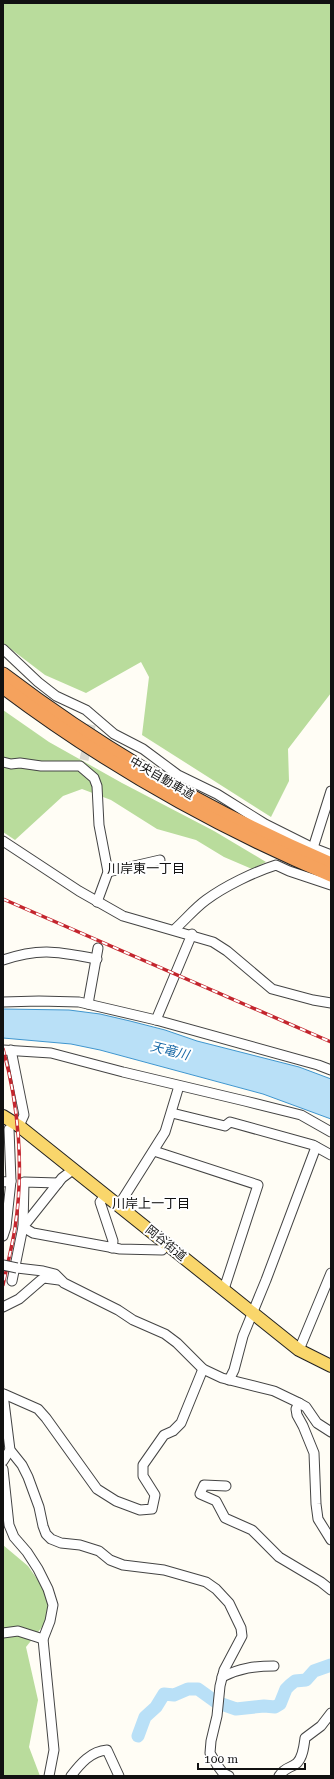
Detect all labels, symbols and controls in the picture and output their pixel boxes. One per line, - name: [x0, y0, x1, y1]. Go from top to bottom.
- street label: 中央自動車道: [127, 754, 197, 802]
- district label: 川岸東一丁目: [107, 861, 185, 876]
- water label: 天竜川: [149, 1038, 193, 1063]
- district label: 川岸上一丁目: [112, 1196, 190, 1211]
- street label: 岡谷街道: [143, 1222, 189, 1264]
- scale bar: [198, 1745, 305, 1771]
- text: 100 m: [204, 1752, 238, 1766]

